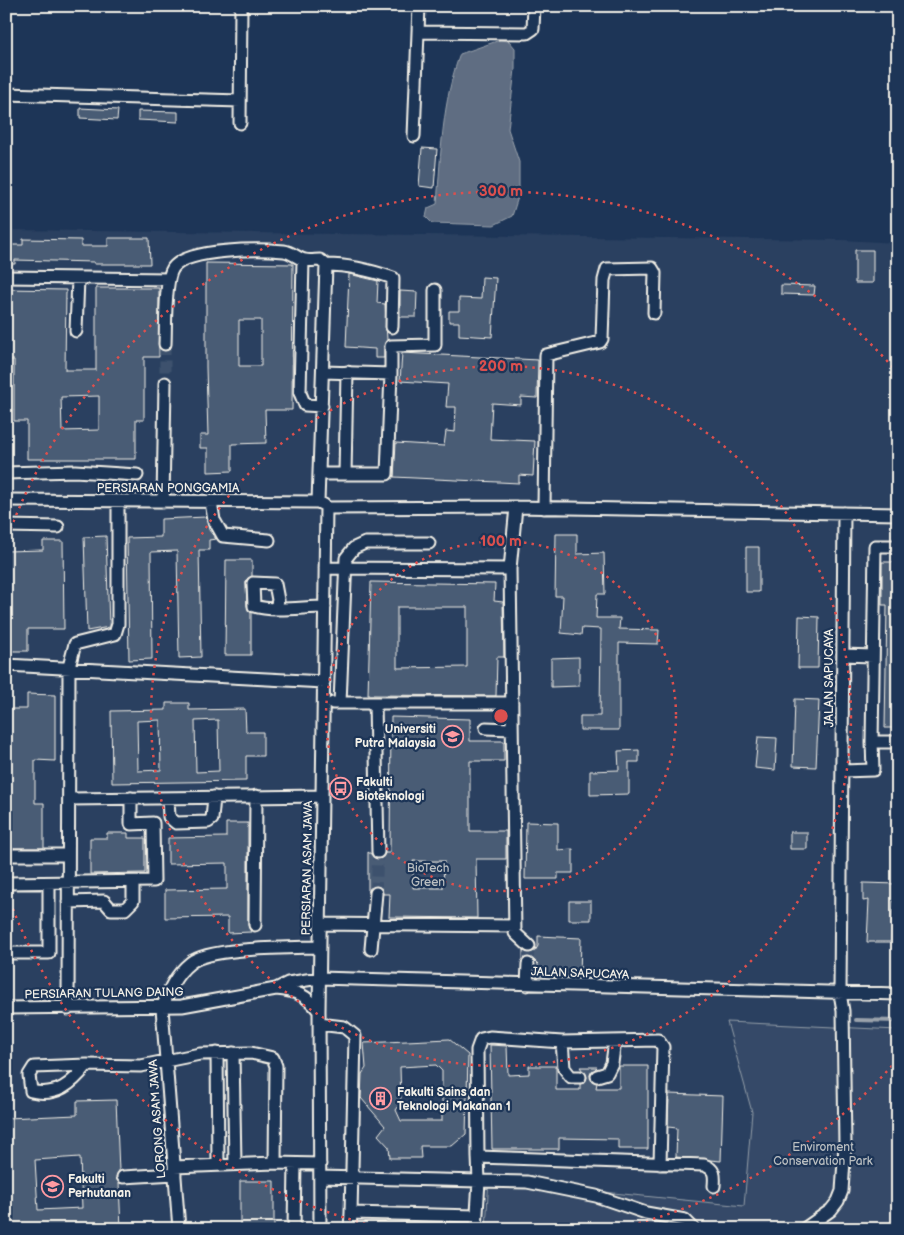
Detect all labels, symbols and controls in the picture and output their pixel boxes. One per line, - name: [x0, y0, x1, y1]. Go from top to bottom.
- text: 300 m: [479, 182, 523, 201]
- text: 200 m: [479, 357, 523, 376]
- street label: PERSIARAN PONGGAMIA: [97, 481, 240, 496]
- text: 100 m: [480, 532, 522, 551]
- street label: JALAN SAPUCAYA: [822, 628, 837, 727]
- centre of rings: [492, 707, 510, 725]
- place label: Universiti Putra Malaysia: [355, 722, 436, 751]
- school or university icon: Universiti Putra Malaysia: [440, 724, 464, 748]
- place label: Fakulti Bioteknologi: [356, 775, 424, 804]
- bus stop icon: Fakulti Bioteknologi: [328, 777, 352, 801]
- street label: PERSIARAN ASAM JAWA: [299, 800, 316, 936]
- park label: BioTech Green: [407, 861, 450, 890]
- street label: JALAN SAPUCAYA: [531, 964, 630, 983]
- street label: PERSIARAN TULANG DAING: [24, 985, 184, 1002]
- street label: LORONG ASAM JAWA: [146, 1058, 169, 1179]
- place label: Fakulti Sains dan Teknologi Makanan 1: [397, 1085, 511, 1114]
- building icon: Fakulti Sains dan Teknologi Makanan 1: [369, 1087, 393, 1111]
- park label: Enviroment Conservation Park: [773, 1140, 873, 1169]
- place label: Fakulti Perhutanan: [68, 1172, 131, 1201]
- school or university icon: Fakulti Perhutanan: [40, 1174, 64, 1198]

